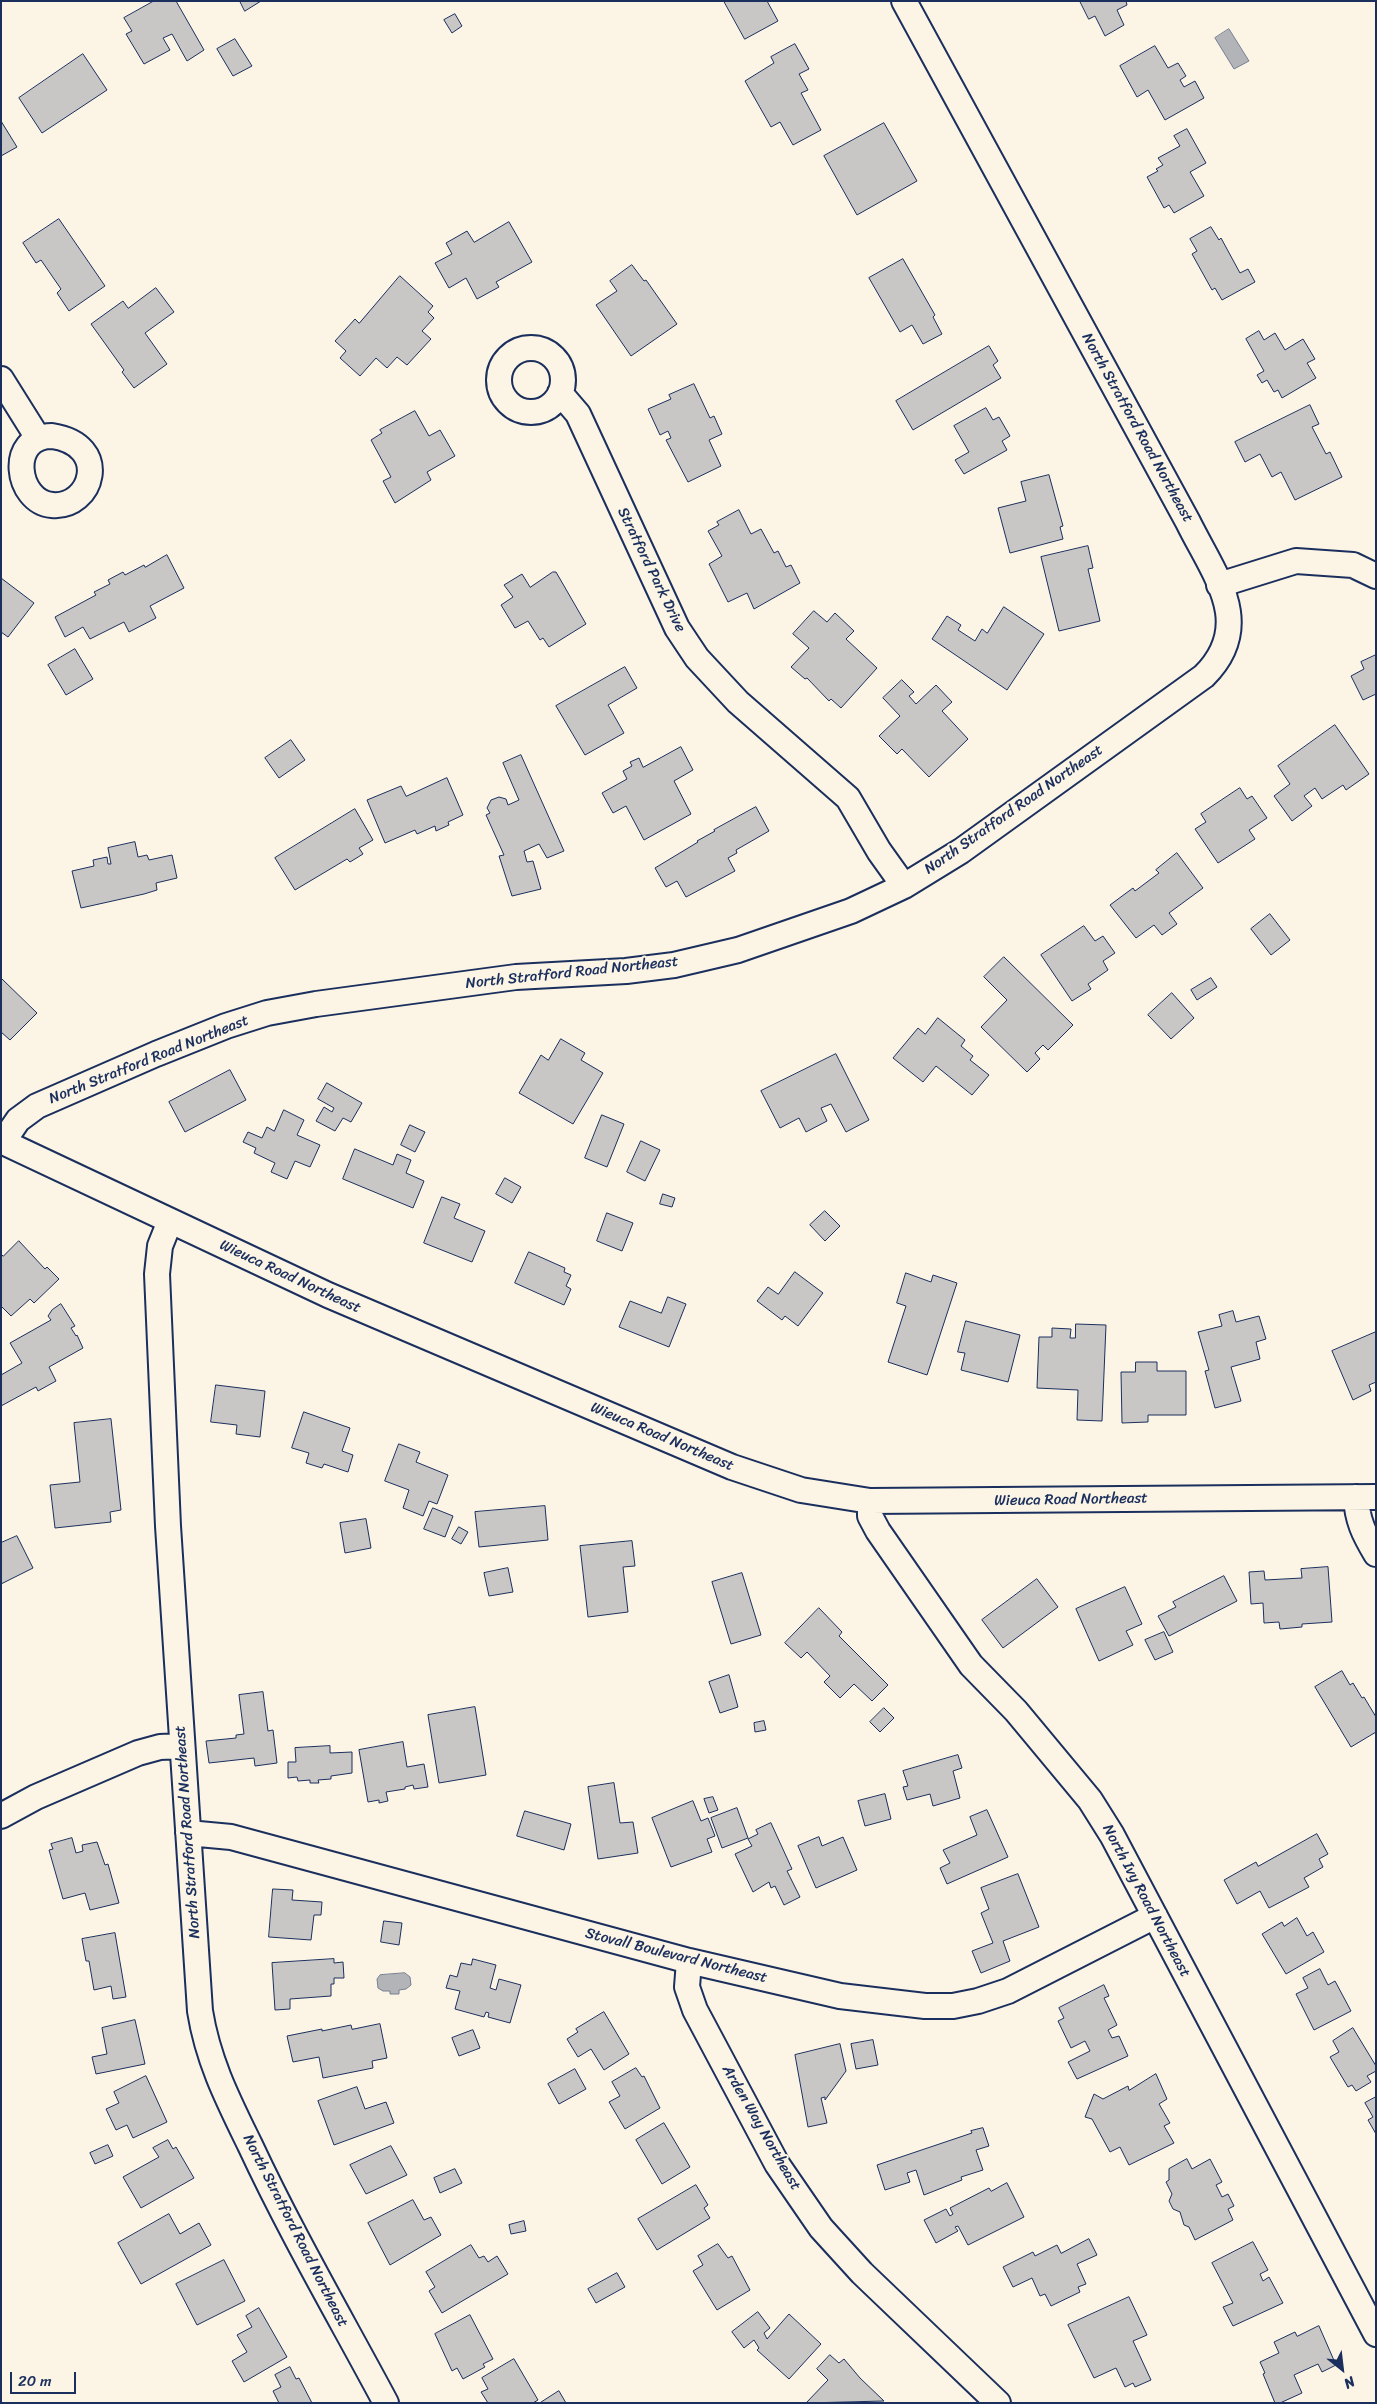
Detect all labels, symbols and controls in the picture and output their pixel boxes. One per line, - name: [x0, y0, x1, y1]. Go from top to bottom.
- street label: North Stratford Road Northeast: [1077, 330, 1197, 526]
- street label: Stratford Park Drive: [613, 505, 689, 635]
- street label: North Stratford Road Northeast: [921, 741, 1107, 879]
- street label: North Stratford Road Northeast: [465, 953, 679, 993]
- street label: North Stratford Road Northeast: [47, 1012, 251, 1108]
- street label: Wieuca Road Northeast: [217, 1236, 363, 1318]
- street label: Wieuca Road Northeast: [588, 1399, 736, 1475]
- street label: Wieuca Road Northeast: [994, 1490, 1148, 1510]
- street label: North Stratford Road Northeast: [172, 1725, 204, 1939]
- street label: North Ivy Road Northeast: [1098, 1822, 1194, 1980]
- street label: Stovall Boulevard Northeast: [583, 1925, 769, 1987]
- street label: Arden Way Northeast: [718, 2062, 804, 2194]
- street label: North Stratford Road Northeast: [238, 2132, 352, 2330]
- north arrow: [1317, 2344, 1367, 2394]
- scale bar: [12, 2362, 79, 2394]
- text: 20 m: [18, 2368, 52, 2394]
- text: N: [1339, 2369, 1360, 2396]

